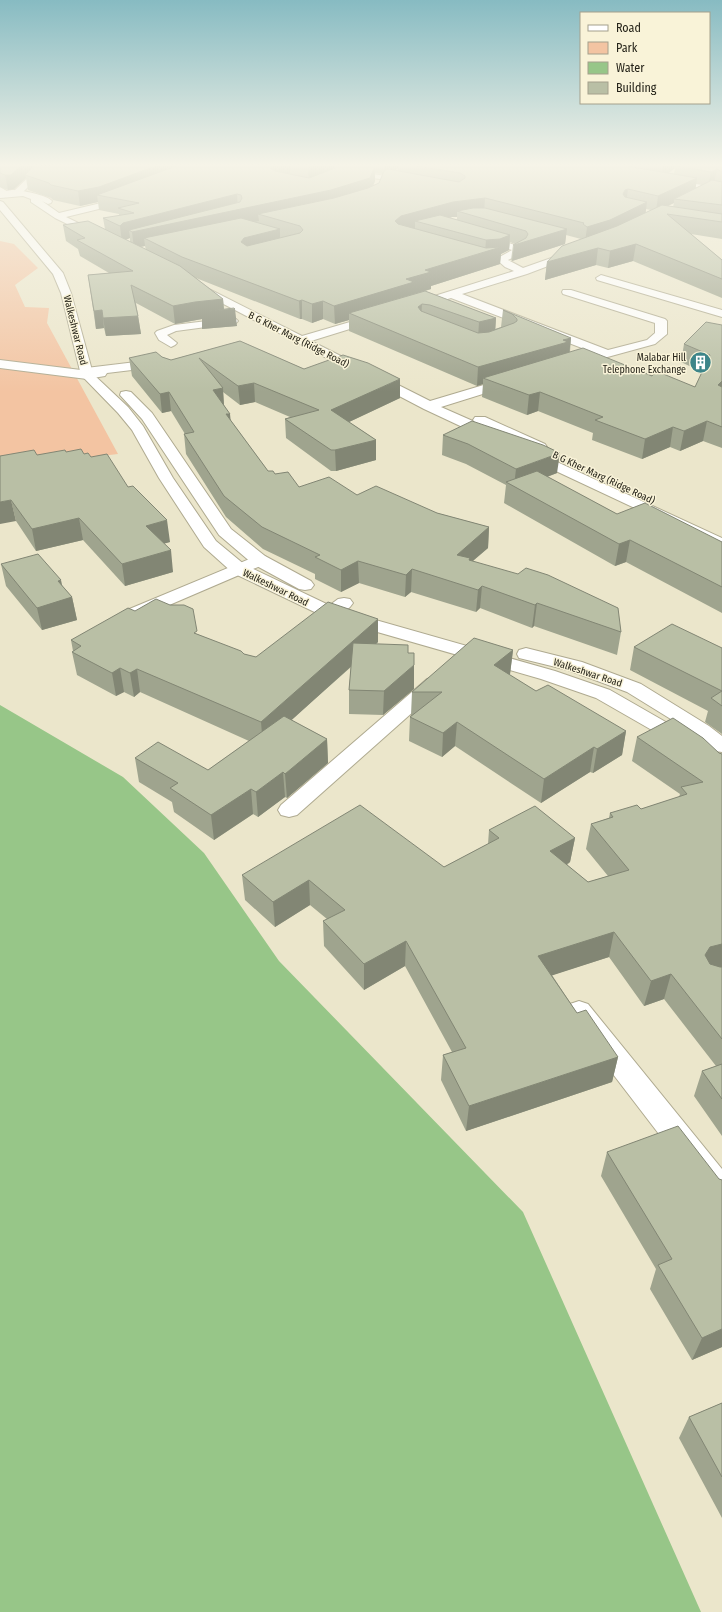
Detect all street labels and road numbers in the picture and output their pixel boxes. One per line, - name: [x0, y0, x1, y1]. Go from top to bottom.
- street label: Walkeshwar Road: [61, 294, 90, 366]
- street label: B G Kher Marg (Ridge Road): [246, 308, 351, 371]
- street label: B G Kher Marg (Ridge Road): [551, 448, 657, 507]
- street label: Walkeshwar Road: [241, 567, 310, 609]
- street label: Walkeshwar Road: [552, 656, 624, 690]

